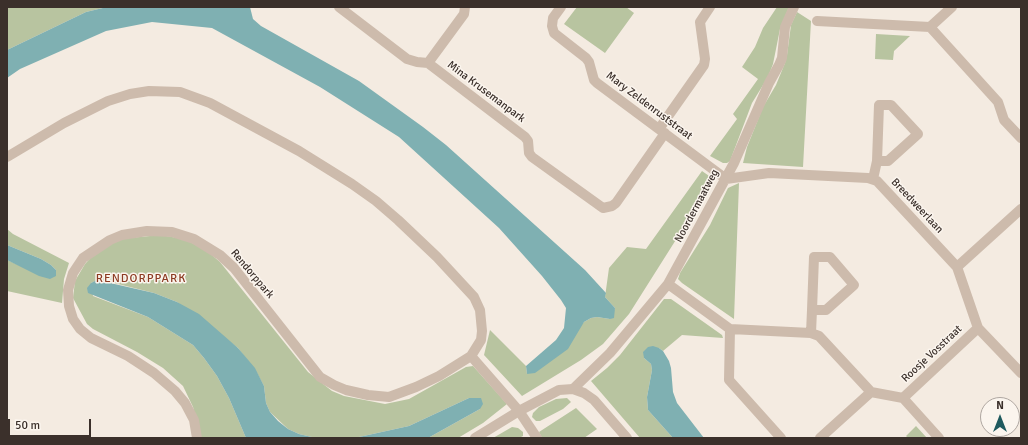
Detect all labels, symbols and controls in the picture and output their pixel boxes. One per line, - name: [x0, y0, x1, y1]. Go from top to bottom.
- street label: Mina Krusemanpark: [444, 58, 528, 126]
- street label: Mary Zeldenruststraat: [603, 69, 695, 143]
- street label: Noordermaatweg: [672, 167, 722, 245]
- street label: Breedweerlaan: [888, 176, 946, 236]
- street label: Rendorppark: [228, 247, 276, 301]
- district label: RENDORPPARK: [96, 272, 186, 286]
- street label: Roosje Vosstraat: [899, 323, 965, 385]
- north arrow: [980, 397, 1020, 437]
- text: N: [996, 399, 1004, 412]
- scale bar: [10, 411, 93, 437]
- text: 50 m: [15, 418, 40, 433]

